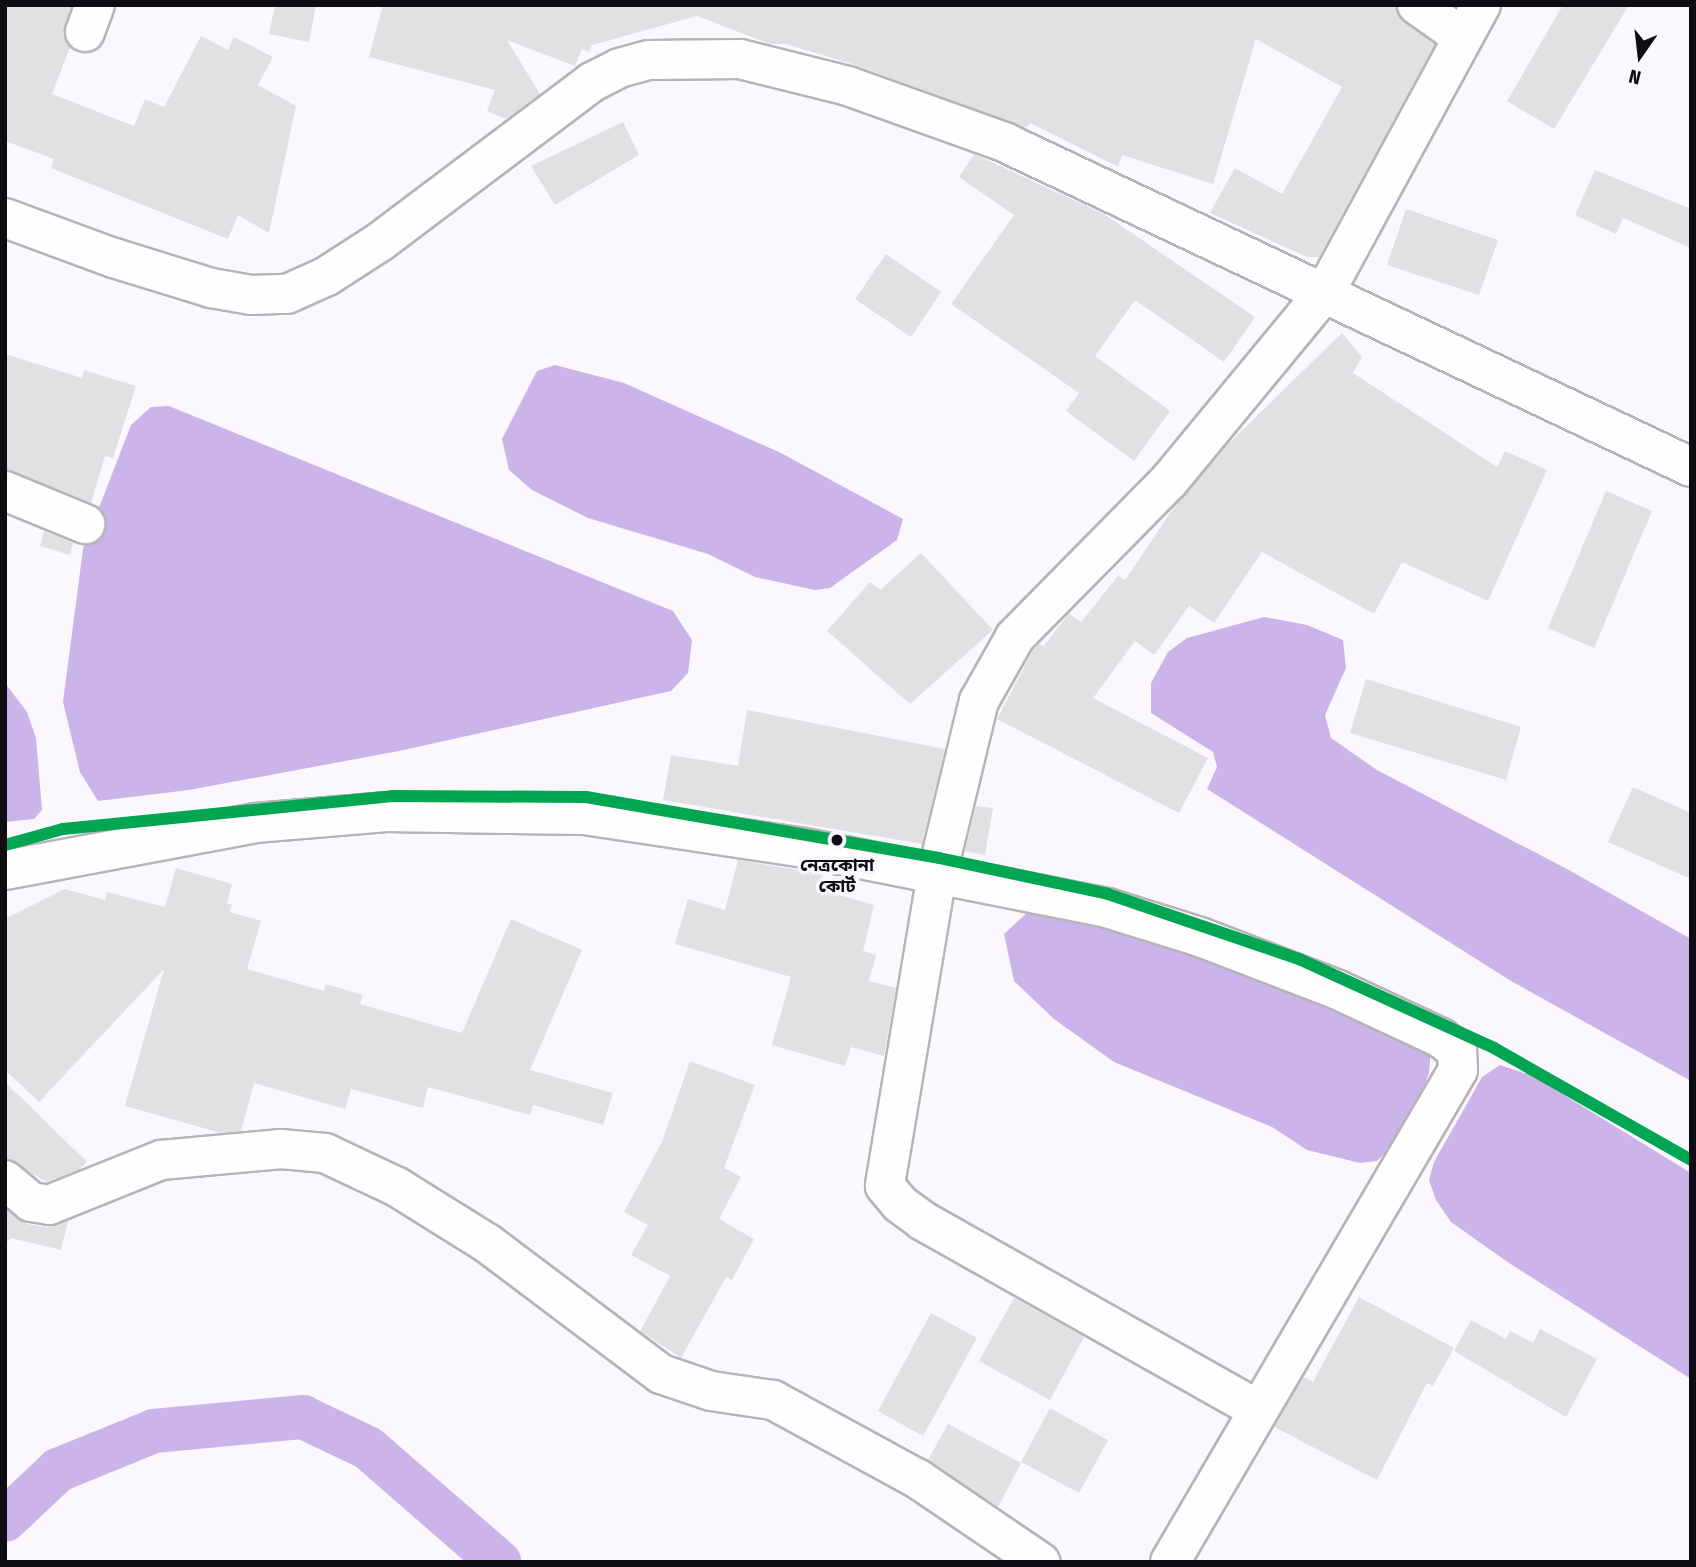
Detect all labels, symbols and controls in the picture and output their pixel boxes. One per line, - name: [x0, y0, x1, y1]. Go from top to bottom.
- north arrow: [1605, 21, 1675, 91]
- text: N: [1626, 64, 1643, 89]
- marker: নেত্রকোনা কোর্ট: [825, 828, 849, 852]
- place label: নেত্রকোনা কোর্ট: [800, 855, 874, 898]

